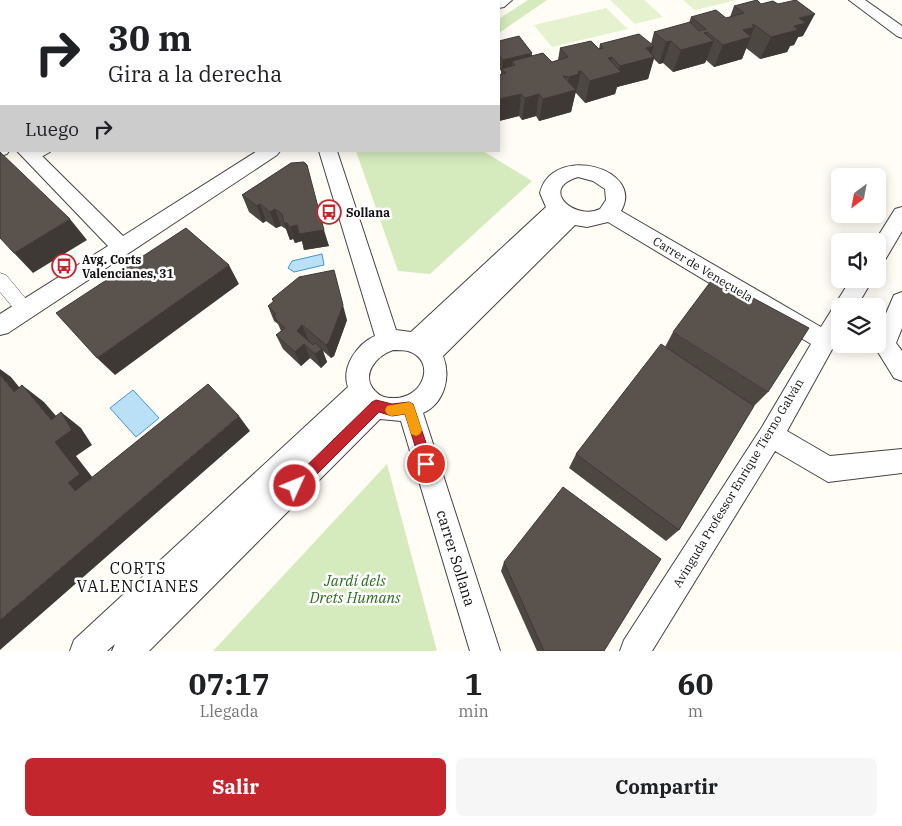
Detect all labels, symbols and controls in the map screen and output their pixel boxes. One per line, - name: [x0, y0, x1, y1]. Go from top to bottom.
- text: 30 m: [108, 15, 192, 61]
- icon: right: [25, 20, 90, 85]
- text: Gira a la derecha: [108, 59, 282, 88]
- icon: right: [89, 115, 117, 143]
- text: Luego: [25, 117, 79, 141]
- north arrow: [831, 168, 886, 222]
- map controls: [831, 168, 886, 353]
- bus stop icon: Sollana: [316, 199, 342, 225]
- place label: Sollana: [346, 205, 390, 220]
- street label: Carrer de Veneçuela: [650, 233, 756, 305]
- button: sound: [831, 233, 886, 288]
- place label: Avg. Corts Valencianes, 31: [82, 252, 174, 281]
- bus stop icon: Avg. Corts Valencianes, 31: [51, 253, 77, 279]
- button: layers: [831, 298, 886, 353]
- street label: Avinguda Professor Enrique Tierno Galván: [670, 376, 807, 590]
- pin: [405, 443, 447, 485]
- icon: arrive: [412, 450, 440, 478]
- position arrow: [268, 459, 320, 511]
- street label: carrer Sollana: [432, 508, 480, 608]
- district label: CORTS VALENCIANES: [76, 558, 200, 596]
- park label: Jardí dels Drets Humans: [308, 571, 401, 607]
- text: 07:17: [189, 664, 270, 703]
- text: 1: [465, 664, 483, 703]
- text: 60: [677, 664, 713, 703]
- text: Llegada: [200, 701, 259, 721]
- text: min: [458, 701, 489, 721]
- text: m: [688, 701, 703, 721]
- button: Salir: [25, 758, 446, 816]
- button: Compartir: [456, 758, 877, 816]

